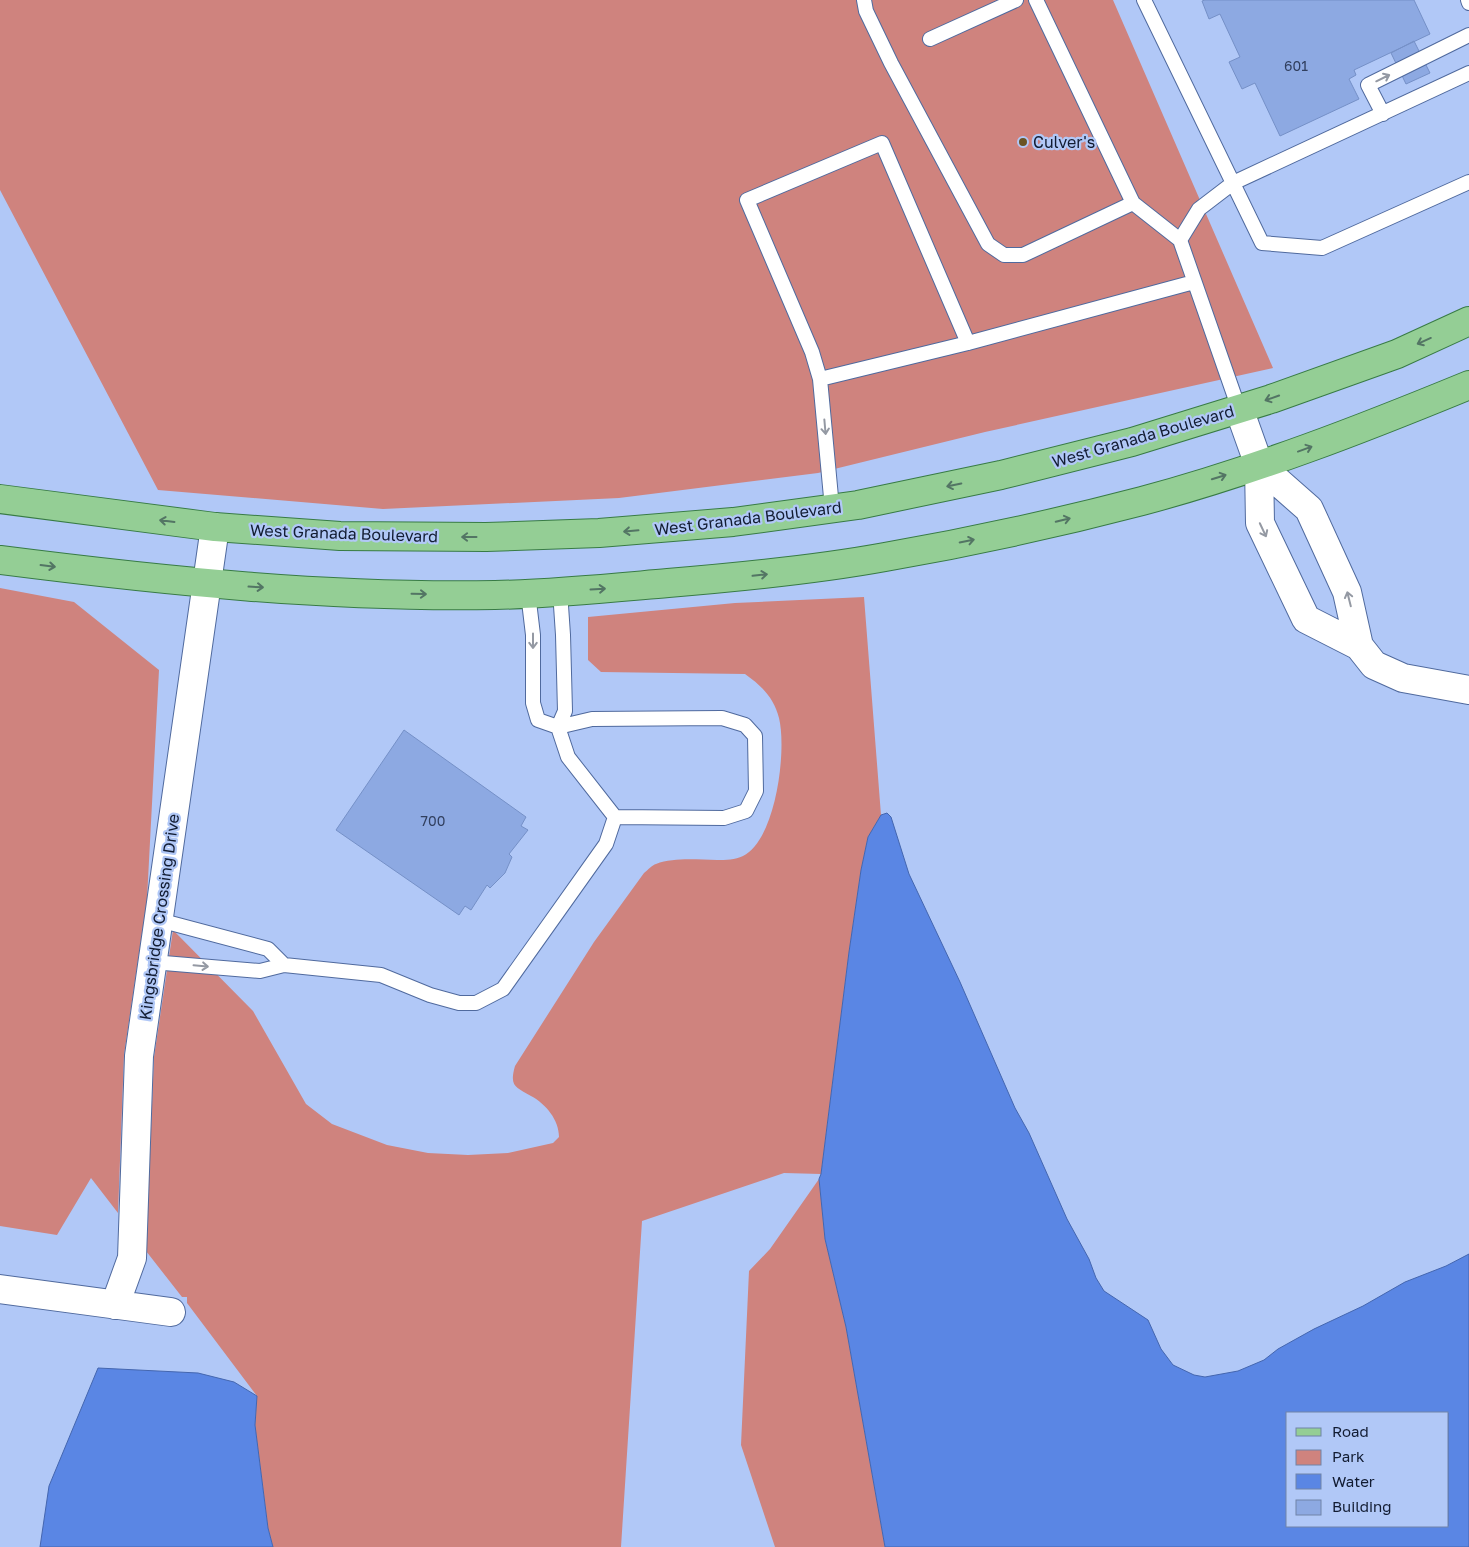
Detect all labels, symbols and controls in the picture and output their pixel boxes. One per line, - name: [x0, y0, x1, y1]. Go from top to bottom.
- house number: 601: [1284, 57, 1308, 74]
- one-way arrow: [1375, 72, 1390, 82]
- place label: Culver's: [1033, 132, 1095, 152]
- marker: Culver's: [1017, 136, 1029, 148]
- one-way arrow: [1417, 337, 1432, 347]
- one-way arrow: [1265, 394, 1281, 403]
- street label: West Granada Boulevard: [1050, 400, 1236, 472]
- one-way arrow: [820, 419, 829, 435]
- one-way arrow: [1297, 444, 1313, 453]
- one-way arrow: [1211, 471, 1227, 481]
- one-way arrow: [946, 481, 962, 490]
- street label: West Granada Boulevard: [653, 497, 843, 539]
- one-way arrow: [1054, 515, 1070, 524]
- one-way arrow: [159, 516, 175, 526]
- street label: West Granada Boulevard: [250, 520, 438, 546]
- one-way arrow: [1259, 522, 1269, 537]
- one-way arrow: [623, 526, 639, 535]
- one-way arrow: [461, 532, 478, 542]
- one-way arrow: [958, 536, 974, 545]
- one-way arrow: [40, 561, 56, 571]
- one-way arrow: [752, 570, 768, 580]
- one-way arrow: [248, 583, 264, 592]
- one-way arrow: [590, 584, 606, 593]
- one-way arrow: [410, 589, 426, 599]
- one-way arrow: [1344, 591, 1353, 607]
- one-way arrow: [528, 633, 538, 649]
- house number: 700: [421, 812, 445, 829]
- street label: Kingsbridge Crossing Drive: [135, 813, 183, 1021]
- one-way arrow: [193, 961, 209, 971]
- legend: [1286, 1412, 1449, 1527]
- text: Road: [1332, 1422, 1369, 1440]
- text: Park: [1332, 1447, 1365, 1465]
- text: Water: [1332, 1472, 1375, 1490]
- text: Building: [1332, 1497, 1392, 1515]

